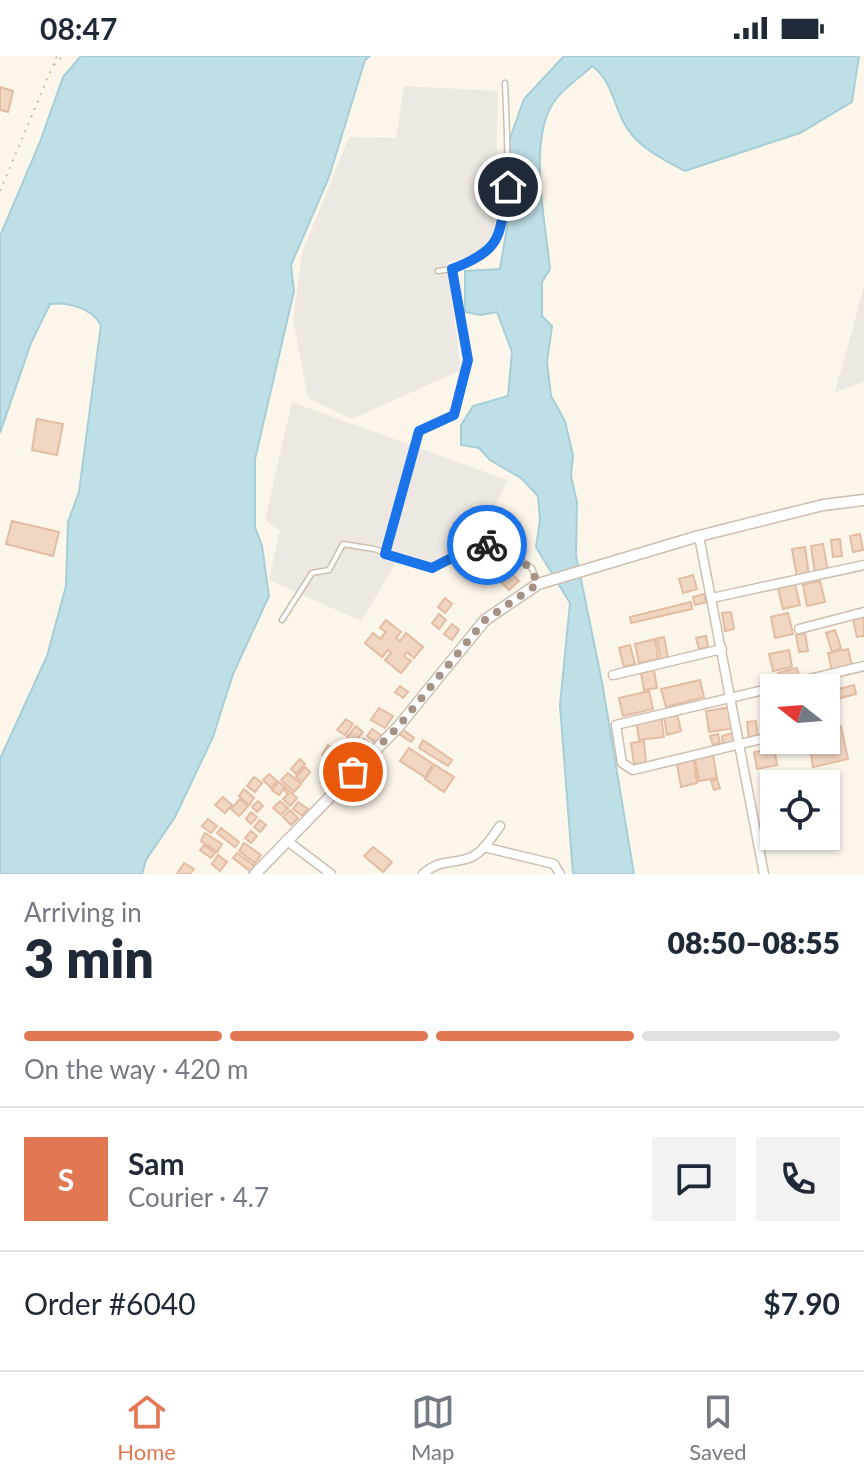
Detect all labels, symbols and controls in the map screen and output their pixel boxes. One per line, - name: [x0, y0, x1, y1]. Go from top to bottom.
- text: 08:47: [40, 10, 117, 46]
- pin: [474, 153, 542, 221]
- icon: home: [486, 165, 530, 209]
- courier: [447, 505, 527, 585]
- icon: bike: [465, 523, 509, 567]
- north arrow: [760, 674, 840, 754]
- map controls: [760, 674, 840, 850]
- pin: [319, 738, 387, 806]
- icon: bag: [331, 750, 375, 794]
- button: locate: [760, 770, 840, 850]
- text: Arriving in: [24, 896, 142, 928]
- text: 08:50–08:55: [667, 924, 840, 960]
- text: 3 min: [24, 927, 154, 989]
- text: On the way · 420 m: [24, 1053, 248, 1085]
- button: chat: [652, 1137, 736, 1221]
- button: phone: [756, 1137, 840, 1221]
- text: Sam: [128, 1145, 185, 1181]
- text: S: [58, 1161, 74, 1197]
- text: Courier · 4.7: [128, 1181, 269, 1213]
- text: Order #6040: [24, 1285, 196, 1321]
- text: $7.90: [763, 1285, 840, 1321]
- tab: Home: [117, 1390, 176, 1465]
- tab: Map: [411, 1390, 455, 1465]
- tab: Saved: [689, 1390, 747, 1465]

